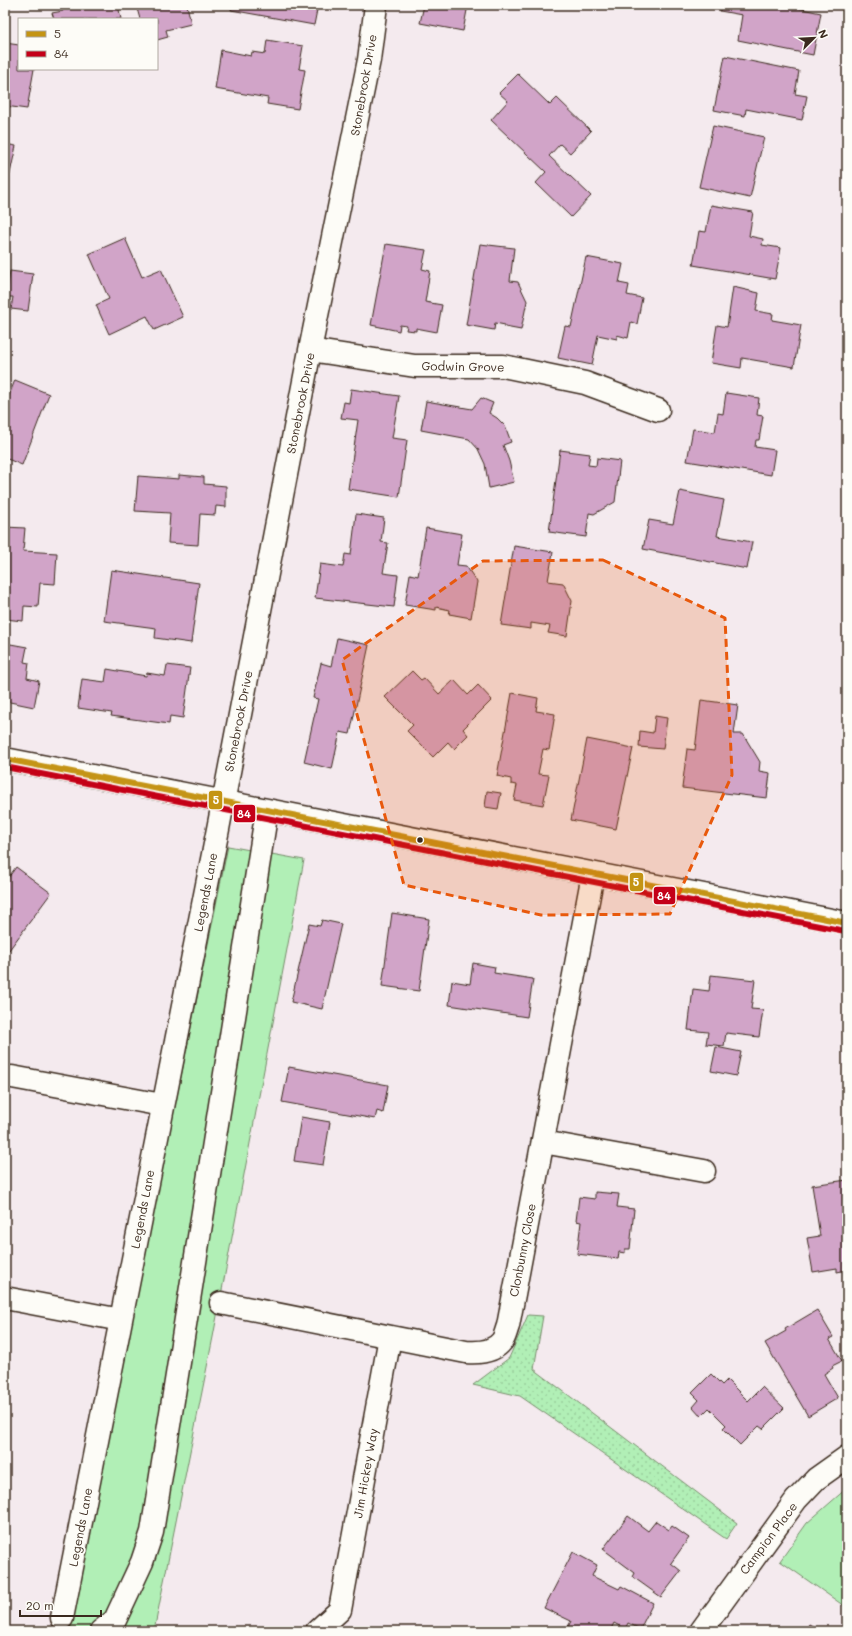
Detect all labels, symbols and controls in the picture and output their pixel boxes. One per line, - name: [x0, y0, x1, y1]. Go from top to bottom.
- legend: [18, 18, 158, 70]
- north arrow: [794, 18, 834, 58]
- text: 5: [54, 25, 61, 41]
- text: N: [815, 27, 832, 41]
- street label: Stonebrook Drive: [346, 33, 380, 137]
- text: 84: [54, 45, 68, 61]
- street label: Stonebrook Drive: [282, 351, 318, 455]
- street label: Godwin Grove: [421, 357, 505, 375]
- street label: Stonebrook Drive: [220, 669, 256, 773]
- line badge: 5: [208, 790, 223, 810]
- text: 5: [213, 792, 220, 807]
- line badge: 84: [233, 804, 256, 823]
- text: 84: [237, 806, 251, 821]
- unlabelled marker: [415, 835, 425, 845]
- street label: Legends Lane: [190, 851, 220, 933]
- line badge: 5: [629, 872, 644, 892]
- text: 5: [633, 874, 640, 889]
- line badge: 84: [653, 886, 676, 905]
- text: 84: [657, 888, 671, 903]
- street label: Legends Lane: [127, 1168, 157, 1250]
- street label: Clonbunny Close: [505, 1202, 539, 1298]
- street label: Jim Hickey Way: [349, 1427, 381, 1519]
- street label: Legends Lane: [65, 1486, 95, 1568]
- street label: Campion Place: [736, 1499, 800, 1577]
- scale bar: [20, 1592, 101, 1618]
- text: 20 m: [26, 1597, 54, 1613]

